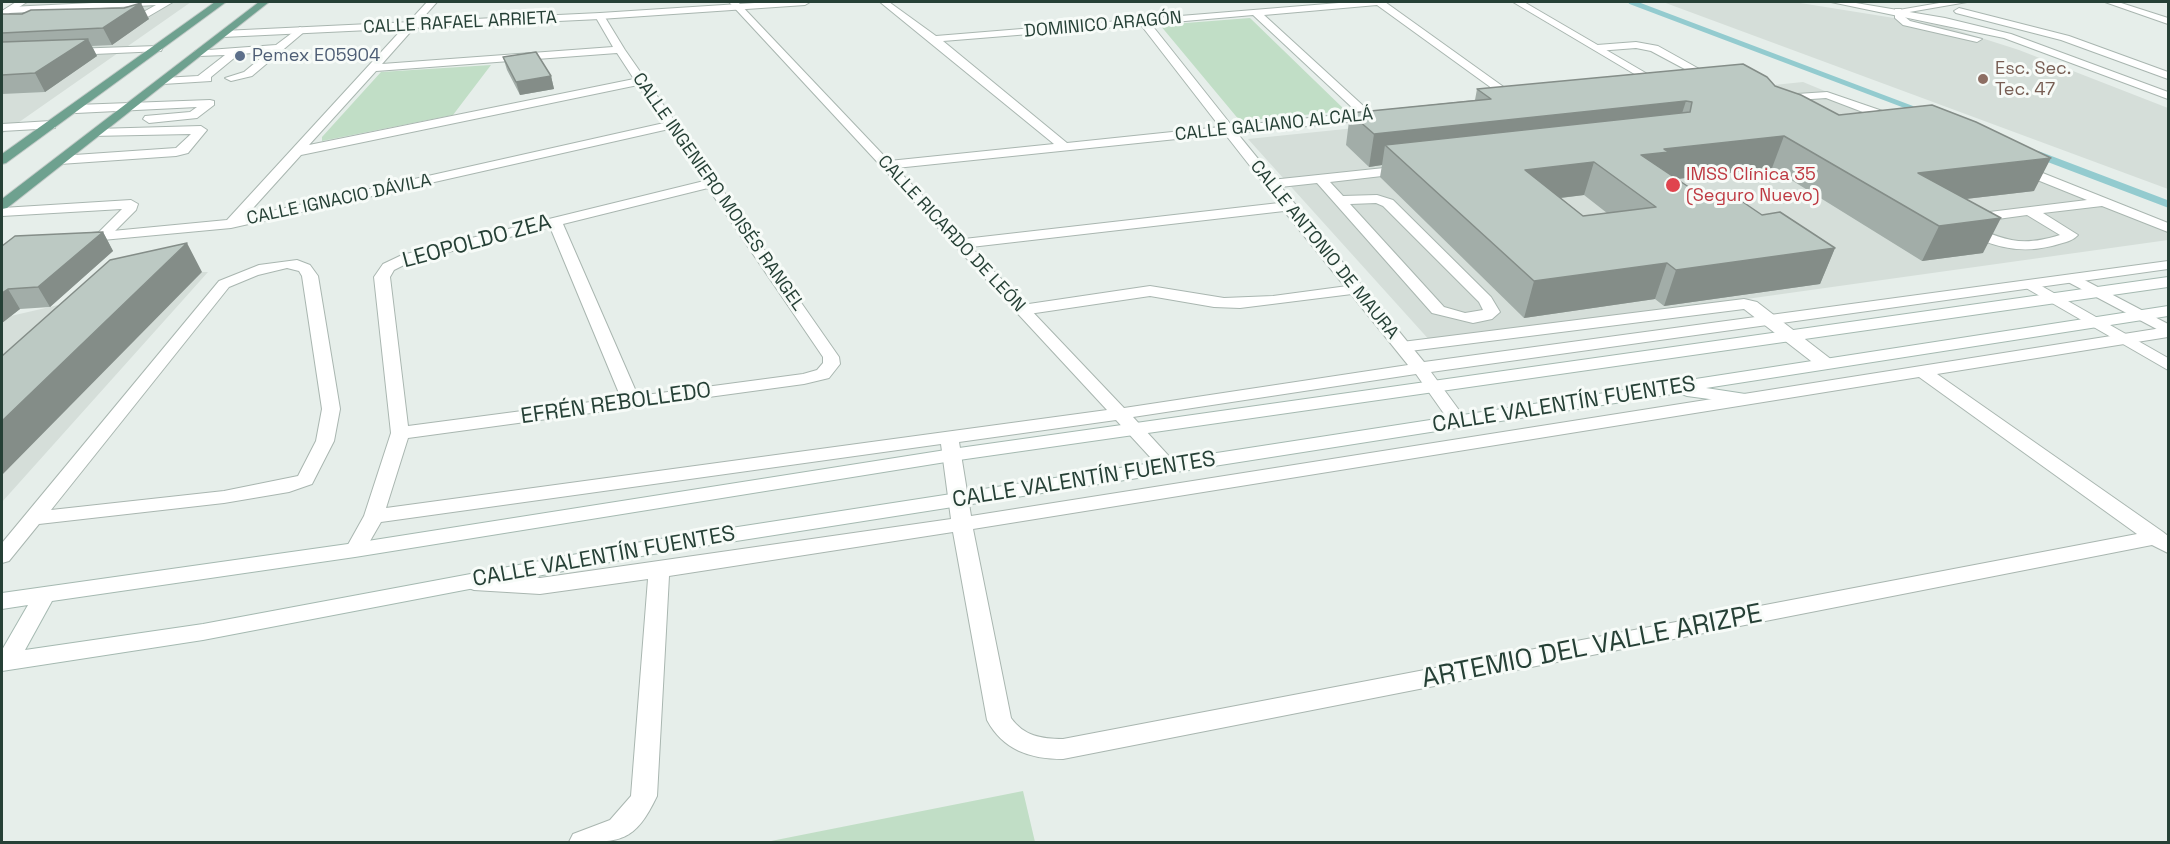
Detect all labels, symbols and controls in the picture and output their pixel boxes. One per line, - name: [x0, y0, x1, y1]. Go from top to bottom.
- street label: CALLE RAFAEL ARRIETA: [363, 7, 557, 39]
- street label: DOMINICO ARAGÓN: [1023, 7, 1183, 43]
- place label: Pemex E05904: [252, 45, 380, 67]
- marker: Pemex E05904: [233, 49, 247, 63]
- place label: Esc. Sec. Tec. 47: [1995, 58, 2071, 100]
- street label: CALLE INGENIERO MOISÉS RANGEL: [627, 69, 809, 315]
- marker: Esc. Sec. Tec. 47: [1976, 72, 1990, 86]
- street label: CALLE GALIANO ALCALÁ: [1174, 104, 1374, 146]
- street label: CALLE RICARDO DE LEÓN: [873, 151, 1029, 317]
- street label: CALLE ANTONIO DE MAURA: [1245, 156, 1403, 344]
- place label: IMSS Clínica 35 (Seguro Nuevo): [1686, 164, 1819, 207]
- street label: CALLE IGNACIO DÁVILA: [245, 170, 433, 230]
- marker: IMSS Clínica 35 (Seguro Nuevo): [1664, 176, 1682, 194]
- street label: LEOPOLDO ZEA: [400, 209, 554, 275]
- street label: CALLE VALENTÍN FUENTES: [1431, 371, 1697, 439]
- street label: EFRÉN REBOLLEDO: [519, 378, 713, 430]
- street label: CALLE VALENTÍN FUENTES: [951, 446, 1217, 514]
- street label: CALLE VALENTÍN FUENTES: [471, 521, 737, 593]
- street label: ARTEMIO DEL VALLE ARIZPE: [1419, 598, 1765, 696]

